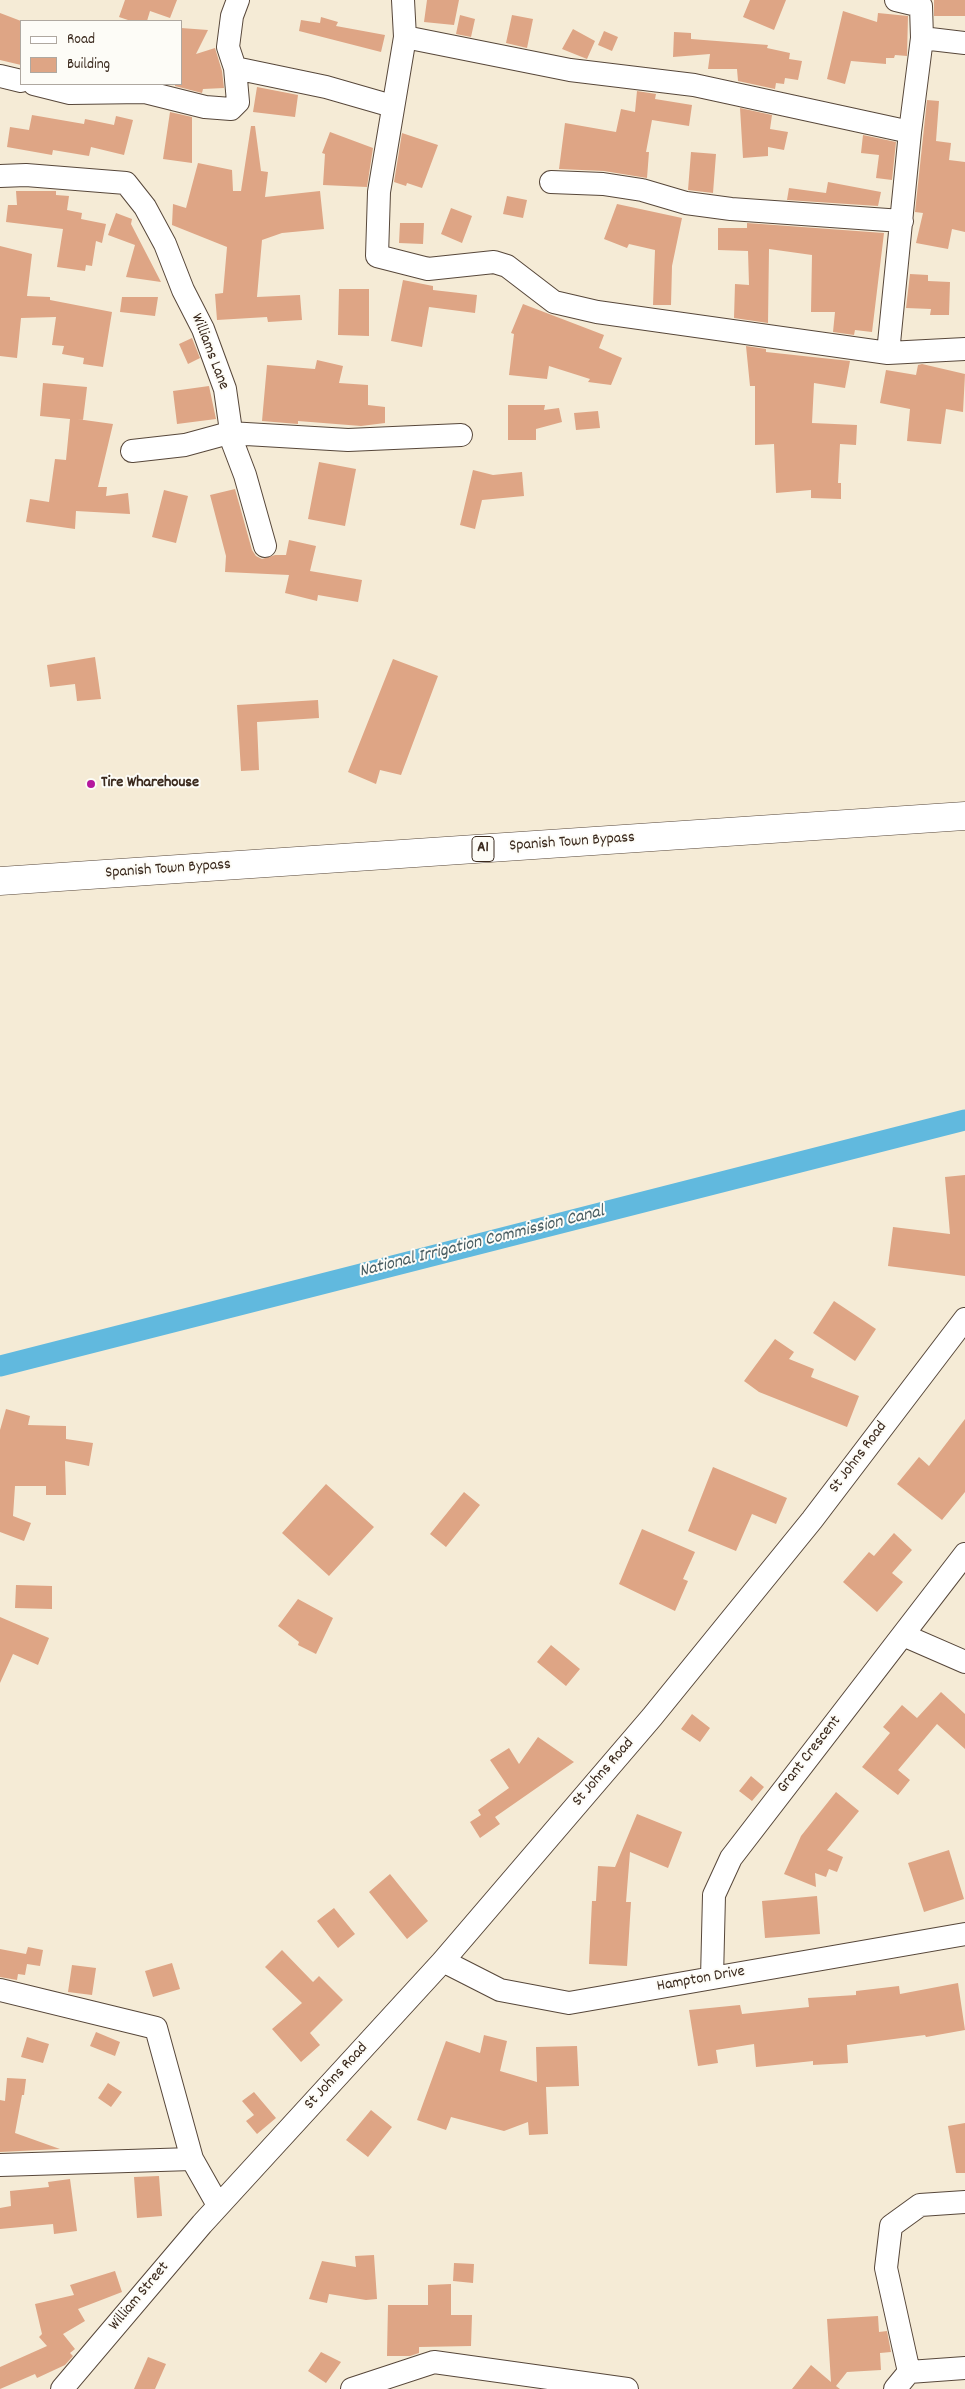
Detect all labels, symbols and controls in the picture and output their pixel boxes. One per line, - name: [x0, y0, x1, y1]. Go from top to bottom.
- legend: [20, 20, 182, 85]
- text: Road: [67, 29, 95, 51]
- text: Building: [67, 54, 110, 76]
- street label: Williams Lane: [186, 311, 232, 393]
- place label: Tire Wharehouse: [101, 774, 199, 794]
- marker: Tire Wharehouse: [85, 778, 97, 790]
- street label: Spanish Town Bypass: [509, 829, 635, 857]
- road number: A1: [472, 836, 494, 862]
- street label: Spanish Town Bypass: [105, 856, 231, 884]
- water label: National Irrigation Commission Canal: [357, 1202, 607, 1284]
- street label: St Johns Road: [826, 1418, 892, 1498]
- street label: Grant Crescent: [774, 1713, 846, 1797]
- street label: St Johns Road: [569, 1735, 639, 1811]
- street label: Hampton Drive: [656, 1963, 746, 1997]
- street label: St Johns Road: [301, 2040, 373, 2114]
- street label: William Street: [106, 2259, 174, 2335]

